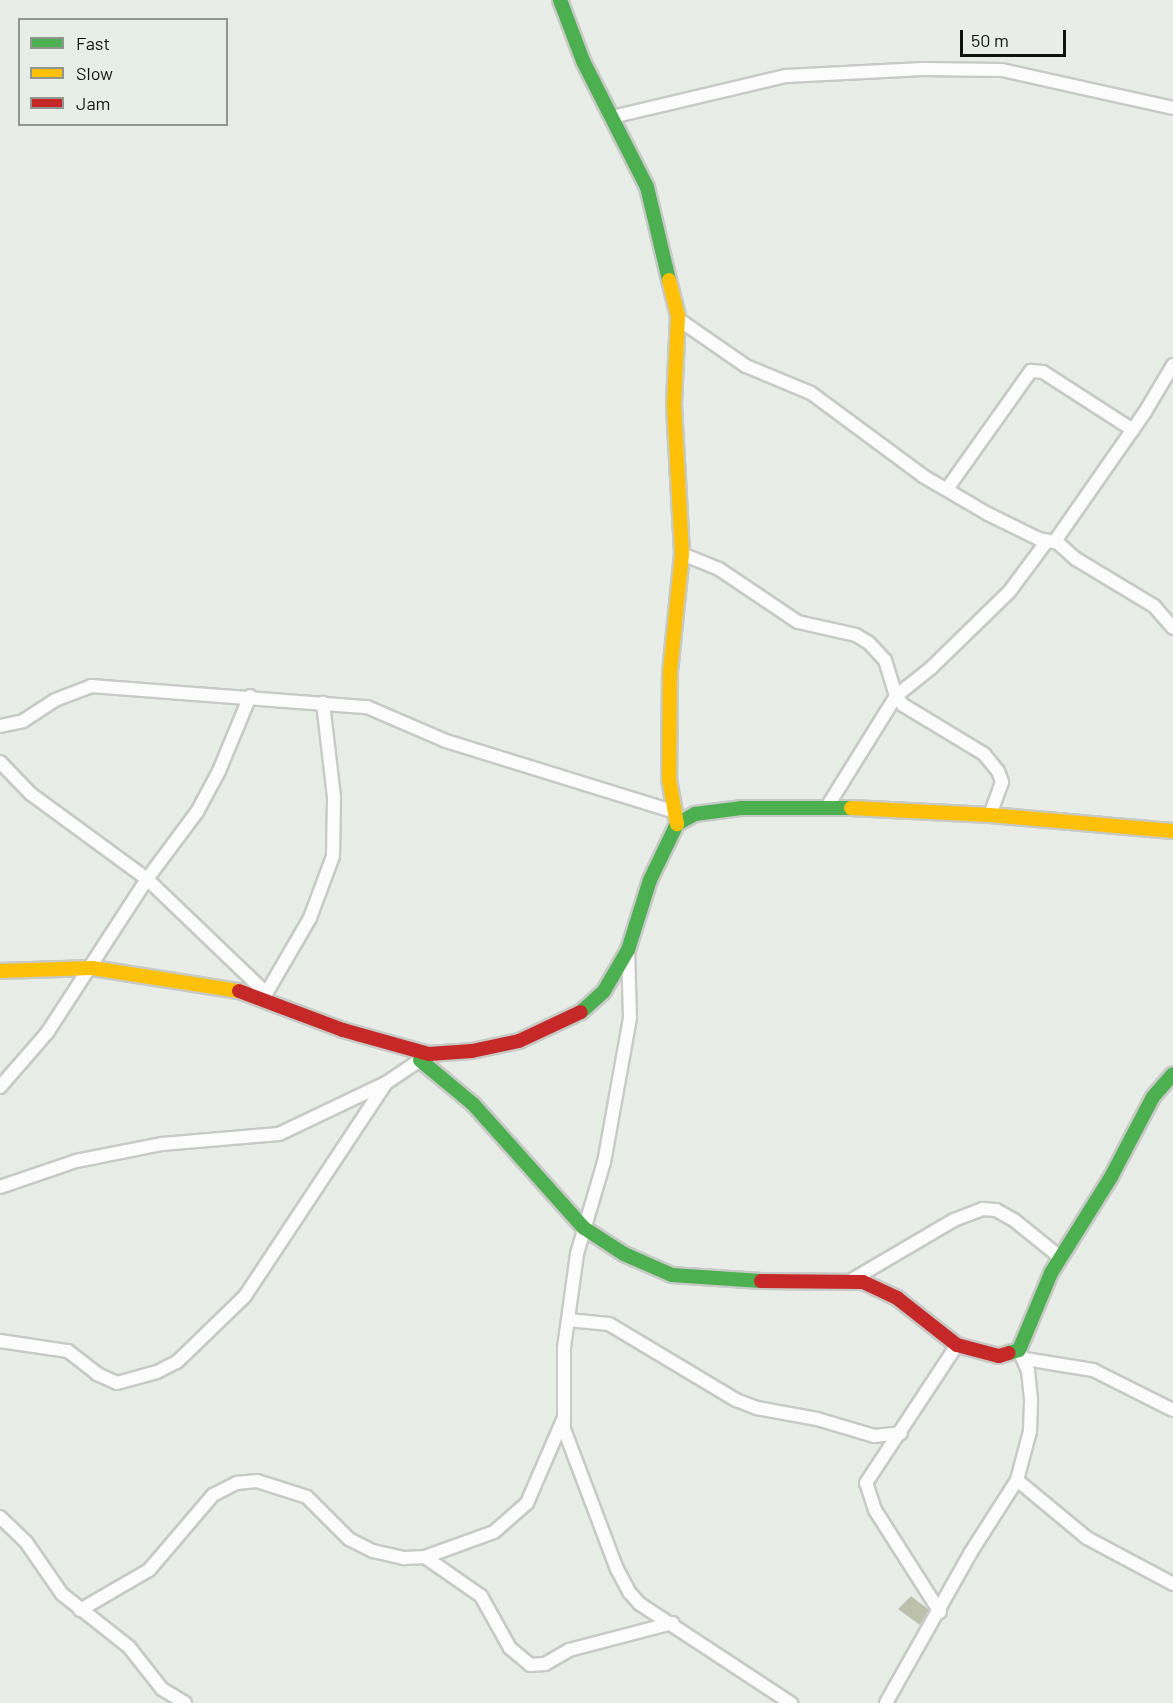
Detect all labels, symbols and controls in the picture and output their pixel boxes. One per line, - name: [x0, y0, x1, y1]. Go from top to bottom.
- legend: [18, 18, 228, 126]
- scale bar: [963, 18, 1070, 56]
- text: 50 m: [971, 29, 1009, 51]
- text: Fast: [76, 32, 110, 54]
- text: Slow: [76, 62, 113, 84]
- text: Jam: [76, 92, 110, 114]

